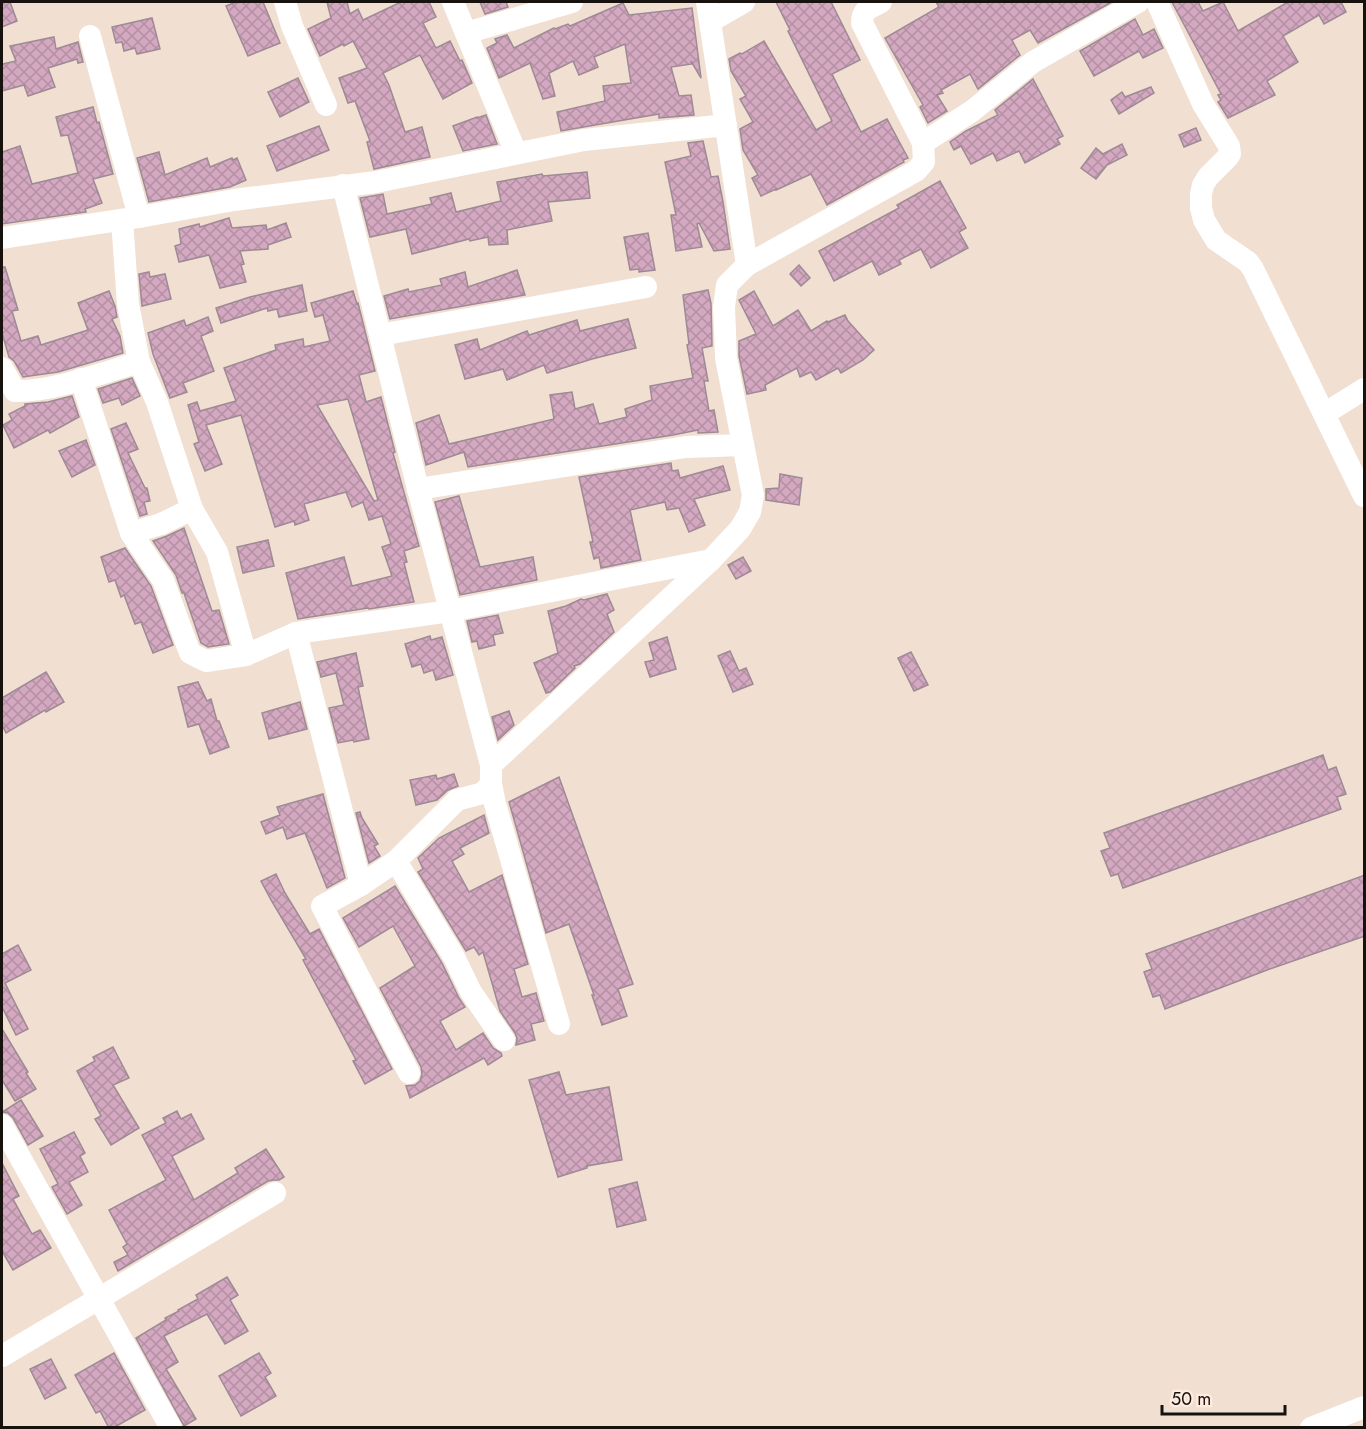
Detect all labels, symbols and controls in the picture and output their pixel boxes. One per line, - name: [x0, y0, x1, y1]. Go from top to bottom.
- scale bar: [1162, 1378, 1285, 1416]
- text: 50 m: [1171, 1386, 1211, 1412]

